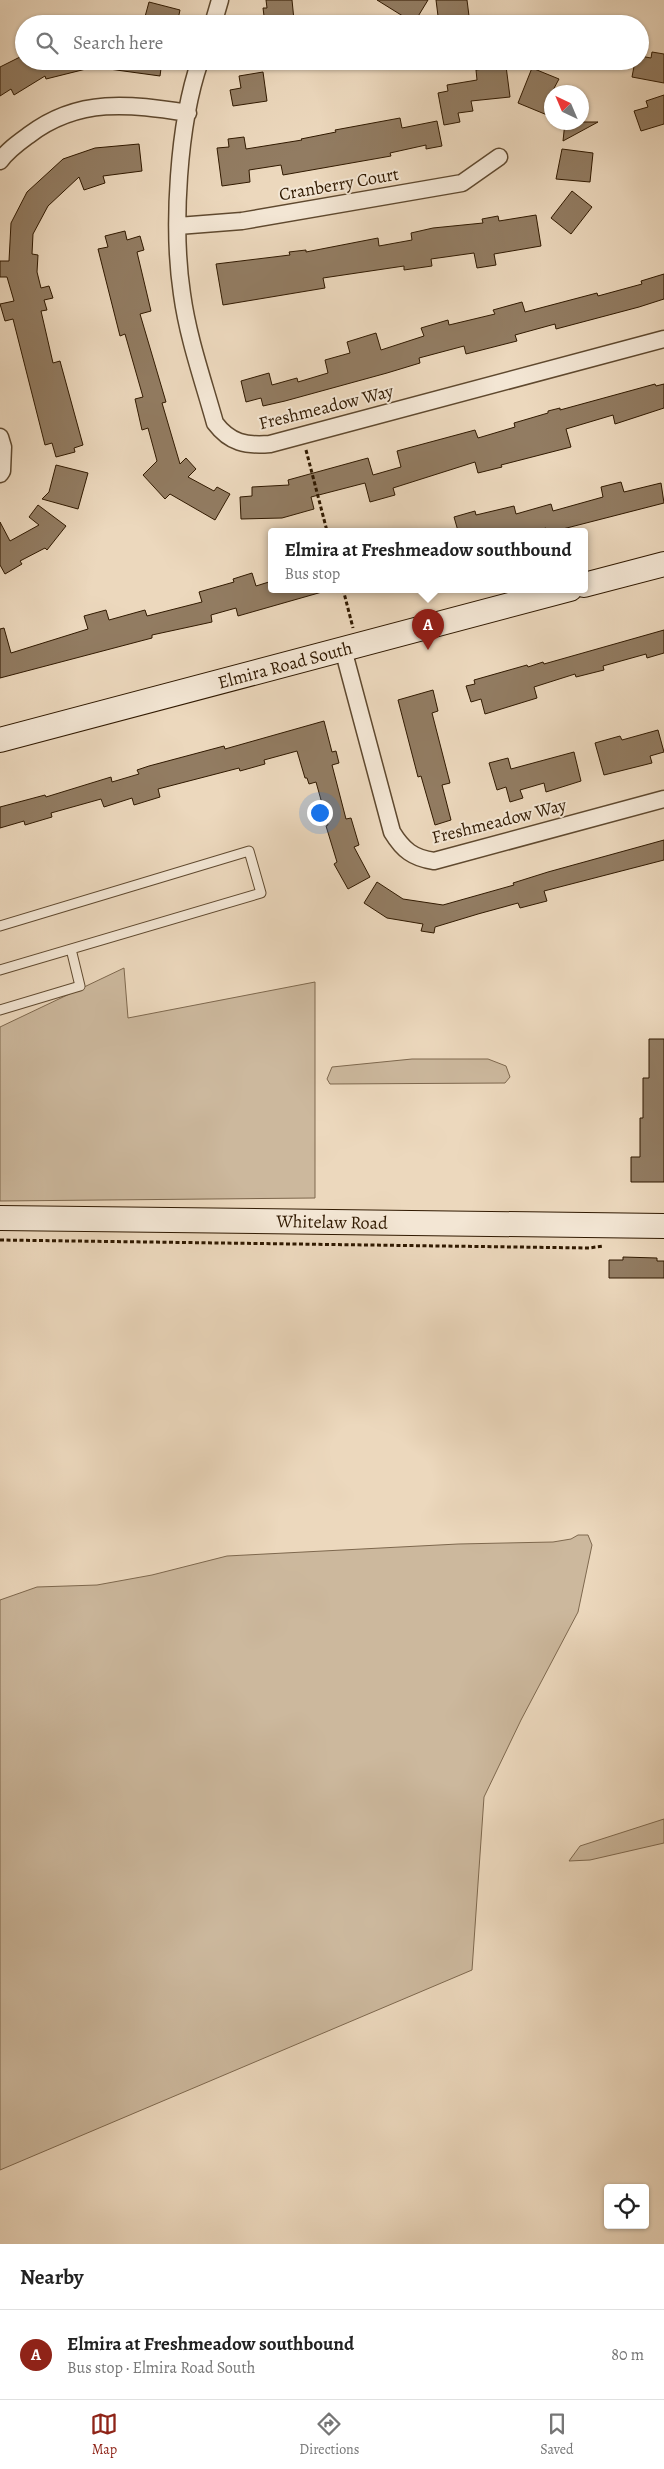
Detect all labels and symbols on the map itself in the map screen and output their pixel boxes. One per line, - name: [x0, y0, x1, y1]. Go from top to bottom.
- north arrow: [544, 85, 589, 130]
- street label: Cranberry Court: [277, 162, 401, 206]
- street label: Freshmeadow Way: [256, 378, 397, 435]
- pin: A: [412, 609, 444, 650]
- street label: Elmira Road South: [215, 635, 355, 694]
- street label: Freshmeadow Way: [429, 792, 570, 849]
- your location: [307, 800, 333, 826]
- street label: Whitelaw Road: [275, 1209, 388, 1235]

